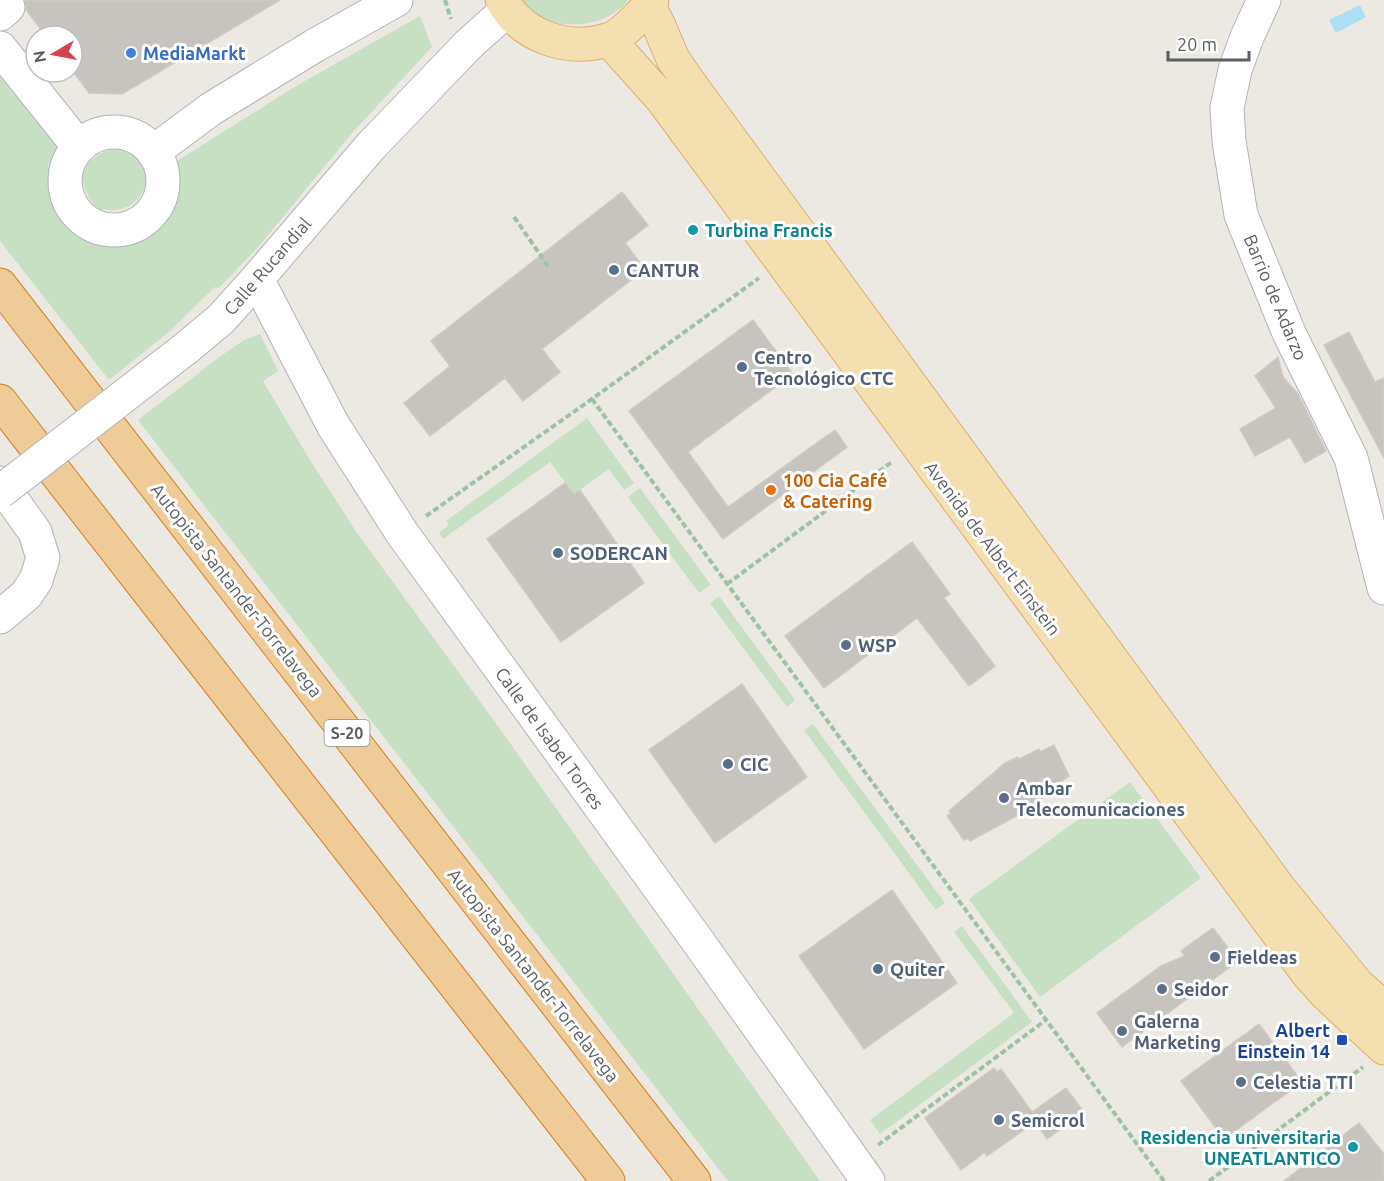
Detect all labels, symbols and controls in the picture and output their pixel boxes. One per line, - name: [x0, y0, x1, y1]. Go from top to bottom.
- north arrow: [24, 24, 84, 84]
- scale bar: [1168, 24, 1249, 62]
- text: 20 m: [1177, 34, 1217, 54]
- place label: MediaMarkt: [143, 43, 246, 63]
- marker: MediaMarkt: [124, 46, 138, 60]
- text: N: [29, 49, 49, 64]
- street label: Calle Rucandial: [219, 213, 315, 319]
- place label: Turbina Francis: [705, 220, 833, 240]
- marker: Turbina Francis: [686, 223, 700, 237]
- street label: Barrio de Adarzo: [1240, 231, 1312, 363]
- place label: CANTUR: [626, 260, 699, 280]
- marker: CANTUR: [607, 263, 621, 277]
- place label: Centro Tecnológico CTC: [754, 347, 894, 388]
- marker: Centro Tecnológico CTC: [735, 360, 749, 374]
- street label: Avenida de Albert Einstein: [921, 457, 1065, 639]
- place label: 100 Cia Café & Catering: [783, 470, 887, 511]
- street label: Autopista Santander-Torrelavega: [148, 479, 326, 701]
- marker: 100 Cia Café & Catering: [764, 483, 778, 497]
- place label: SODERCAN: [570, 543, 668, 563]
- marker: SODERCAN: [551, 546, 565, 560]
- place label: WSP: [858, 635, 897, 655]
- marker: WSP: [839, 638, 853, 652]
- street label: Calle de Isabel Torres: [492, 663, 608, 813]
- road number: S-20: [324, 720, 370, 746]
- place label: CIC: [740, 754, 769, 774]
- marker: CIC: [721, 757, 735, 771]
- place label: Ambar Telecomunicaciones: [1016, 778, 1185, 819]
- marker: Ambar Telecomunicaciones: [997, 791, 1011, 805]
- street label: Autopista Santander-Torrelavega: [445, 864, 623, 1086]
- place label: Fieldeas: [1227, 947, 1297, 967]
- marker: Fieldeas: [1208, 950, 1222, 964]
- place label: Quiter: [890, 959, 946, 979]
- marker: Quiter: [871, 962, 885, 976]
- place label: Seidor: [1174, 979, 1229, 999]
- marker: Seidor: [1155, 982, 1169, 996]
- place label: Galerna Marketing: [1134, 1011, 1221, 1052]
- place label: Albert Einstein 14: [1237, 1020, 1330, 1061]
- marker: Galerna Marketing: [1115, 1024, 1129, 1038]
- marker: Albert Einstein 14: [1335, 1033, 1349, 1047]
- place label: Celestia TTI: [1253, 1072, 1353, 1092]
- marker: Celestia TTI: [1234, 1075, 1248, 1089]
- place label: Semicrol: [1011, 1110, 1085, 1130]
- marker: Semicrol: [992, 1113, 1006, 1127]
- place label: Residencia universitaria UNEATLANTICO: [1140, 1127, 1341, 1168]
- marker: Residencia universitaria UNEATLANTICO: [1346, 1140, 1360, 1154]

